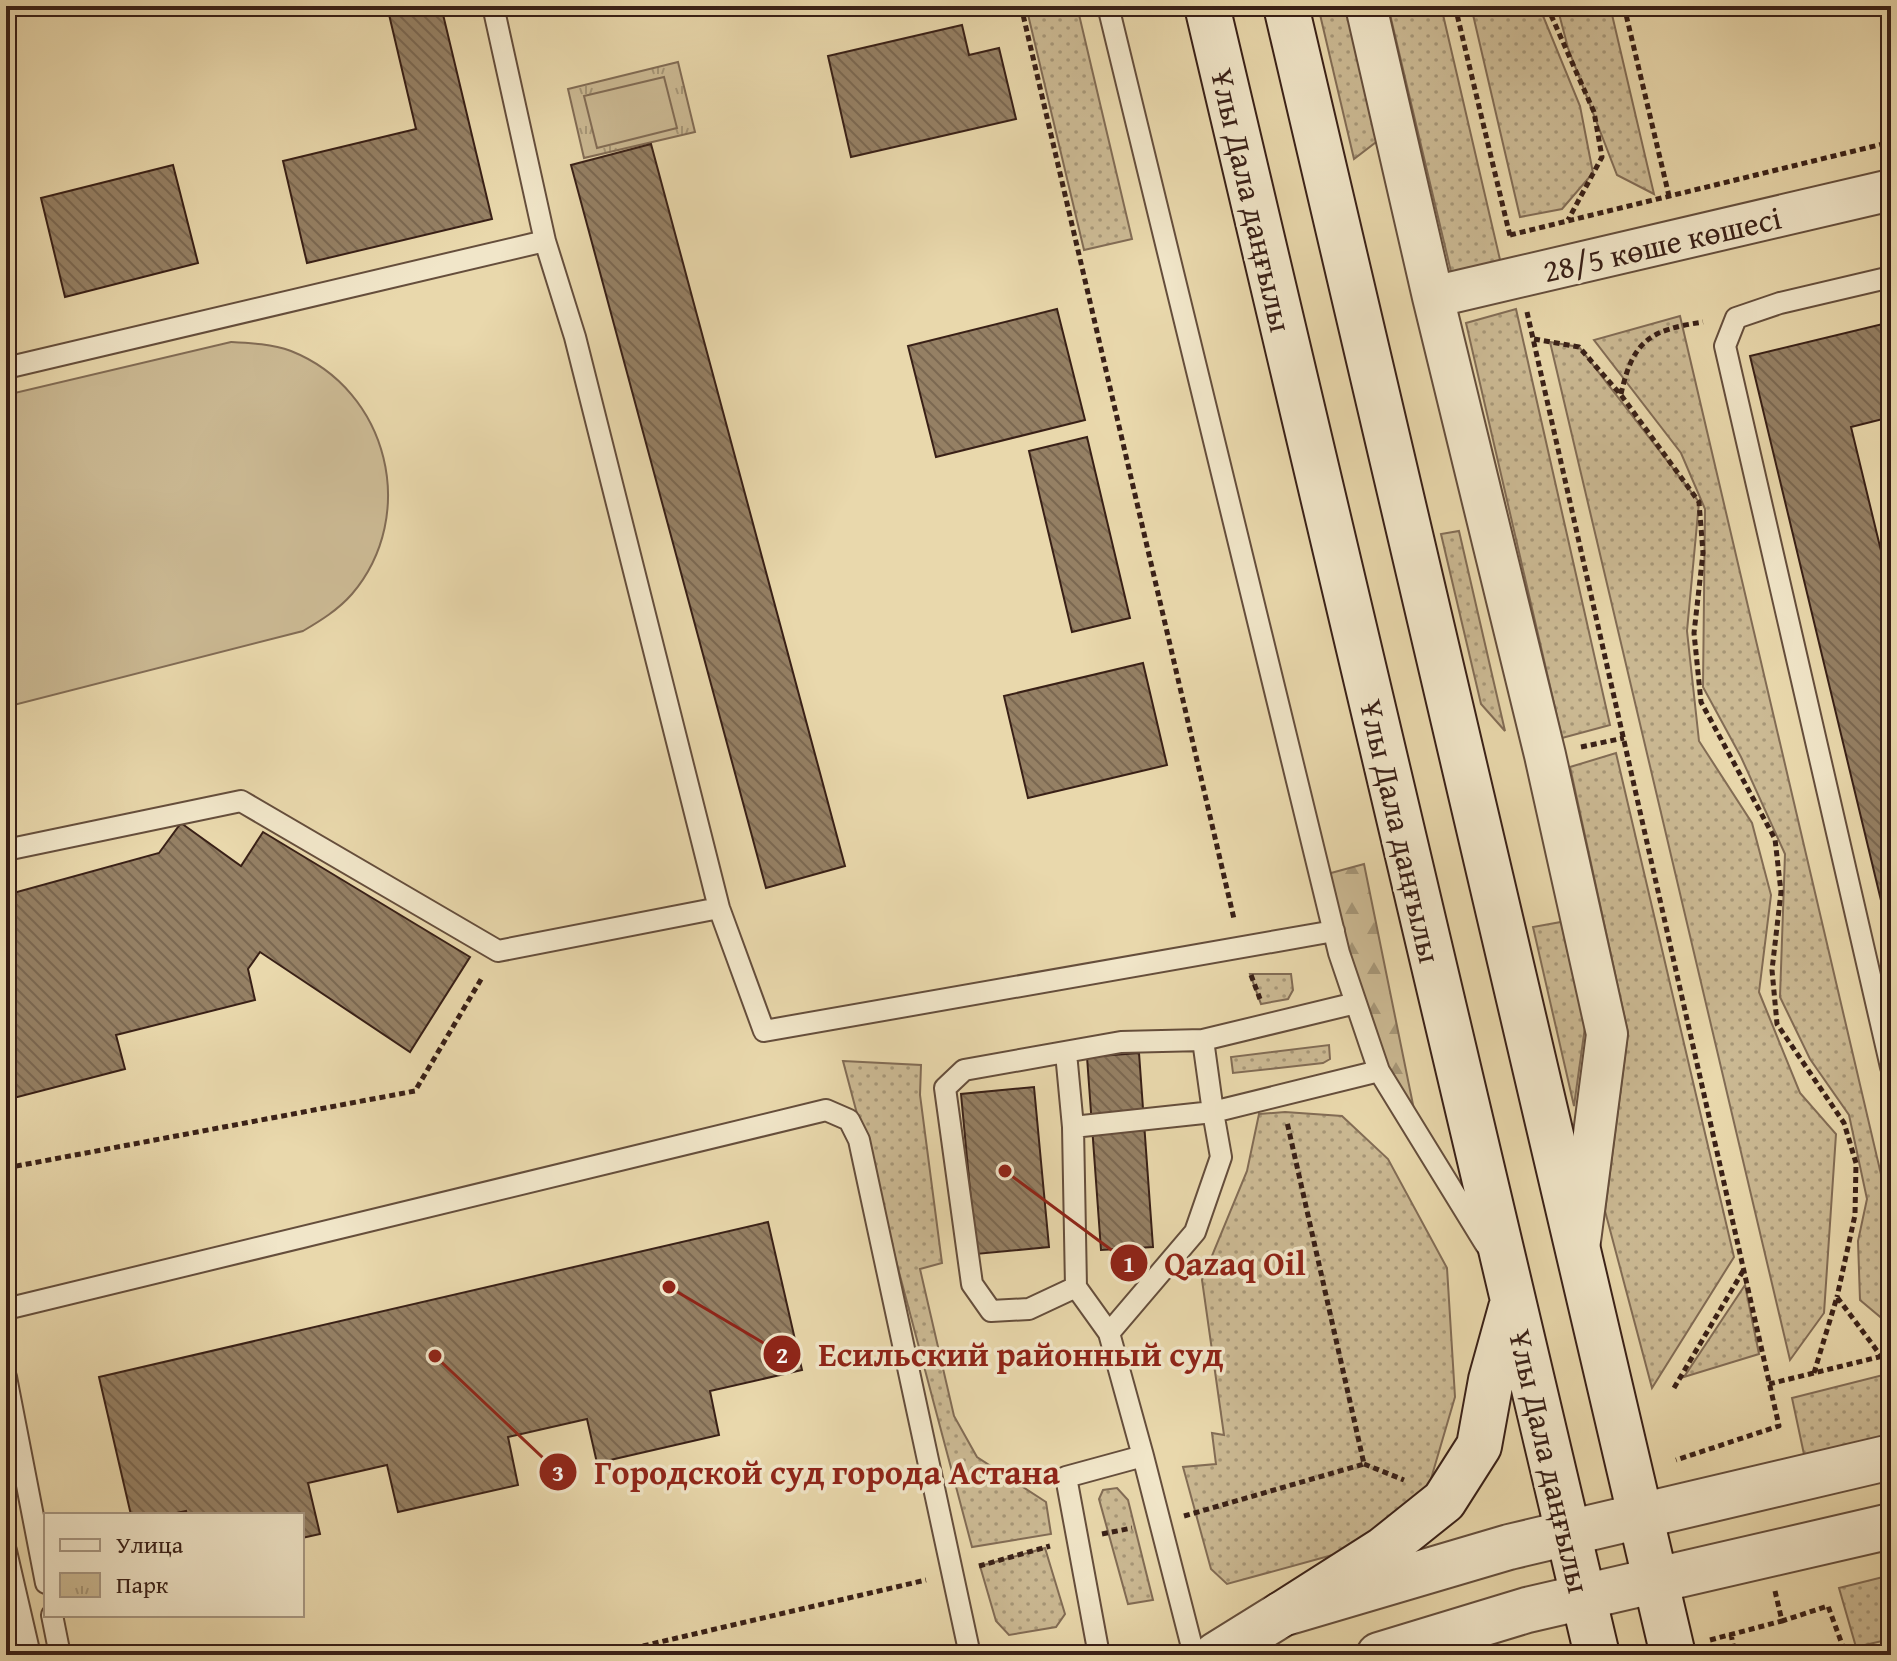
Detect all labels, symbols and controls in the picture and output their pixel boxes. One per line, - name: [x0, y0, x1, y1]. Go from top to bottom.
- street label: Ұлы Дала даңғылы: [1199, 63, 1305, 337]
- street label: 28/5 көше көшесі: [1538, 194, 1786, 294]
- street label: Ұлы Дала даңғылы: [1348, 694, 1454, 968]
- callout: Qazaq Oil: [1109, 1234, 1322, 1292]
- text: Qazaq Oil: [1164, 1238, 1306, 1287]
- text: 1: [1123, 1246, 1135, 1281]
- street label: Ұлы Дала даңғылы: [1497, 1324, 1603, 1598]
- callout: Есильский районный суд: [762, 1325, 1240, 1383]
- text: Есильский районный суд: [818, 1329, 1224, 1378]
- text: 2: [776, 1337, 788, 1372]
- callout: Городской суд города Астана: [538, 1443, 1076, 1501]
- text: Городской суд города Астана: [594, 1447, 1060, 1496]
- text: 3: [552, 1455, 564, 1490]
- legend: [44, 1513, 304, 1617]
- text: Улица: [116, 1527, 184, 1562]
- text: Парк: [116, 1567, 169, 1602]

